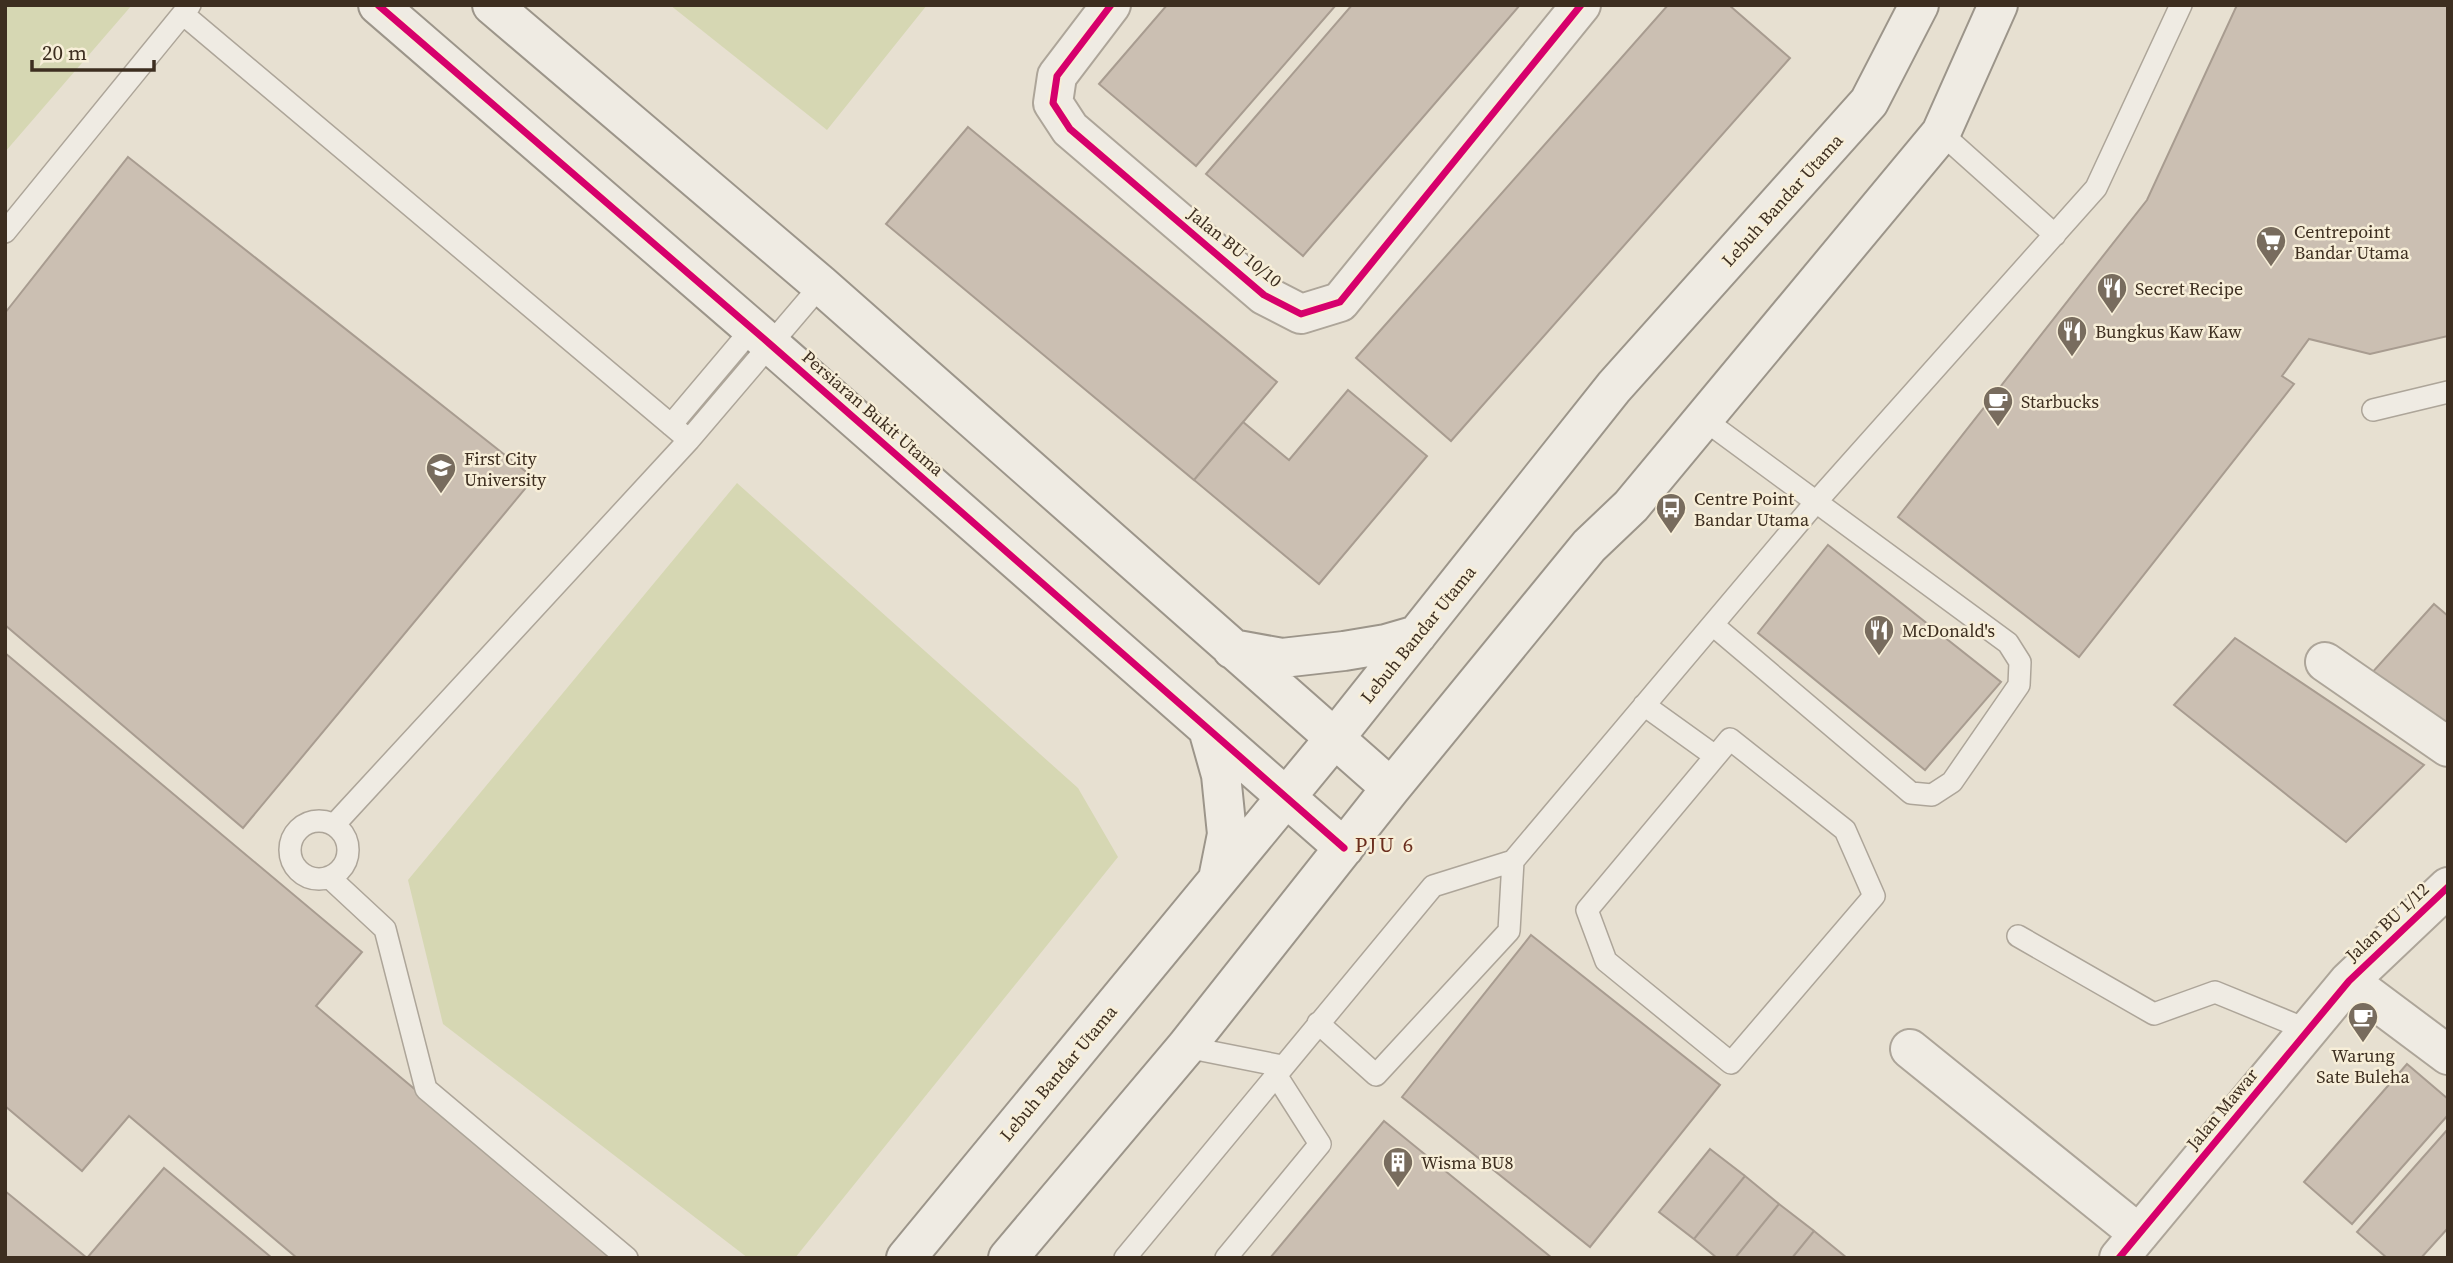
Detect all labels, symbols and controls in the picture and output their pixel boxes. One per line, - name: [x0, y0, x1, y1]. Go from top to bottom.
- scale bar: [32, 28, 154, 72]
- text: 20 m: [42, 38, 87, 67]
- street label: Lebuh Bandar Utama: [1716, 128, 1849, 272]
- street label: Jalan BU 10/10: [1182, 201, 1287, 293]
- place label: Centrepoint Bandar Utama: [2294, 219, 2410, 265]
- supermarket icon: Centrepoint Bandar Utama: [2254, 224, 2288, 268]
- restaurant icon: Secret Recipe: [2095, 271, 2129, 315]
- place label: Secret Recipe: [2135, 276, 2243, 301]
- restaurant icon: Bungkus Kaw Kaw: [2055, 314, 2089, 358]
- place label: Bungkus Kaw Kaw: [2095, 319, 2242, 344]
- street label: Persiaran Bukit Utama: [797, 344, 950, 482]
- cafe icon: Starbucks: [1981, 384, 2015, 428]
- place label: Starbucks: [2021, 389, 2099, 414]
- place label: First City University: [464, 446, 547, 492]
- school or university icon: First City University: [424, 451, 458, 495]
- place label: Centre Point Bandar Utama: [1694, 486, 1810, 532]
- bus stop icon: Centre Point Bandar Utama: [1654, 491, 1688, 535]
- street label: Lebuh Bandar Utama: [1355, 559, 1482, 708]
- restaurant icon: McDonald's: [1862, 613, 1896, 657]
- place label: McDonald's: [1902, 618, 1995, 643]
- district label: PJU 6: [1355, 830, 1415, 859]
- street label: Jalan BU 1/12: [2339, 877, 2434, 968]
- street label: Lebuh Bandar Utama: [994, 999, 1123, 1146]
- cafe icon: Warung Sate Buleha: [2346, 1000, 2380, 1044]
- place label: Warung Sate Buleha: [2316, 1043, 2411, 1089]
- street label: Jalan Mawar: [2180, 1063, 2264, 1156]
- building icon: Wisma BU8: [1381, 1145, 1415, 1189]
- place label: Wisma BU8: [1421, 1150, 1514, 1175]

